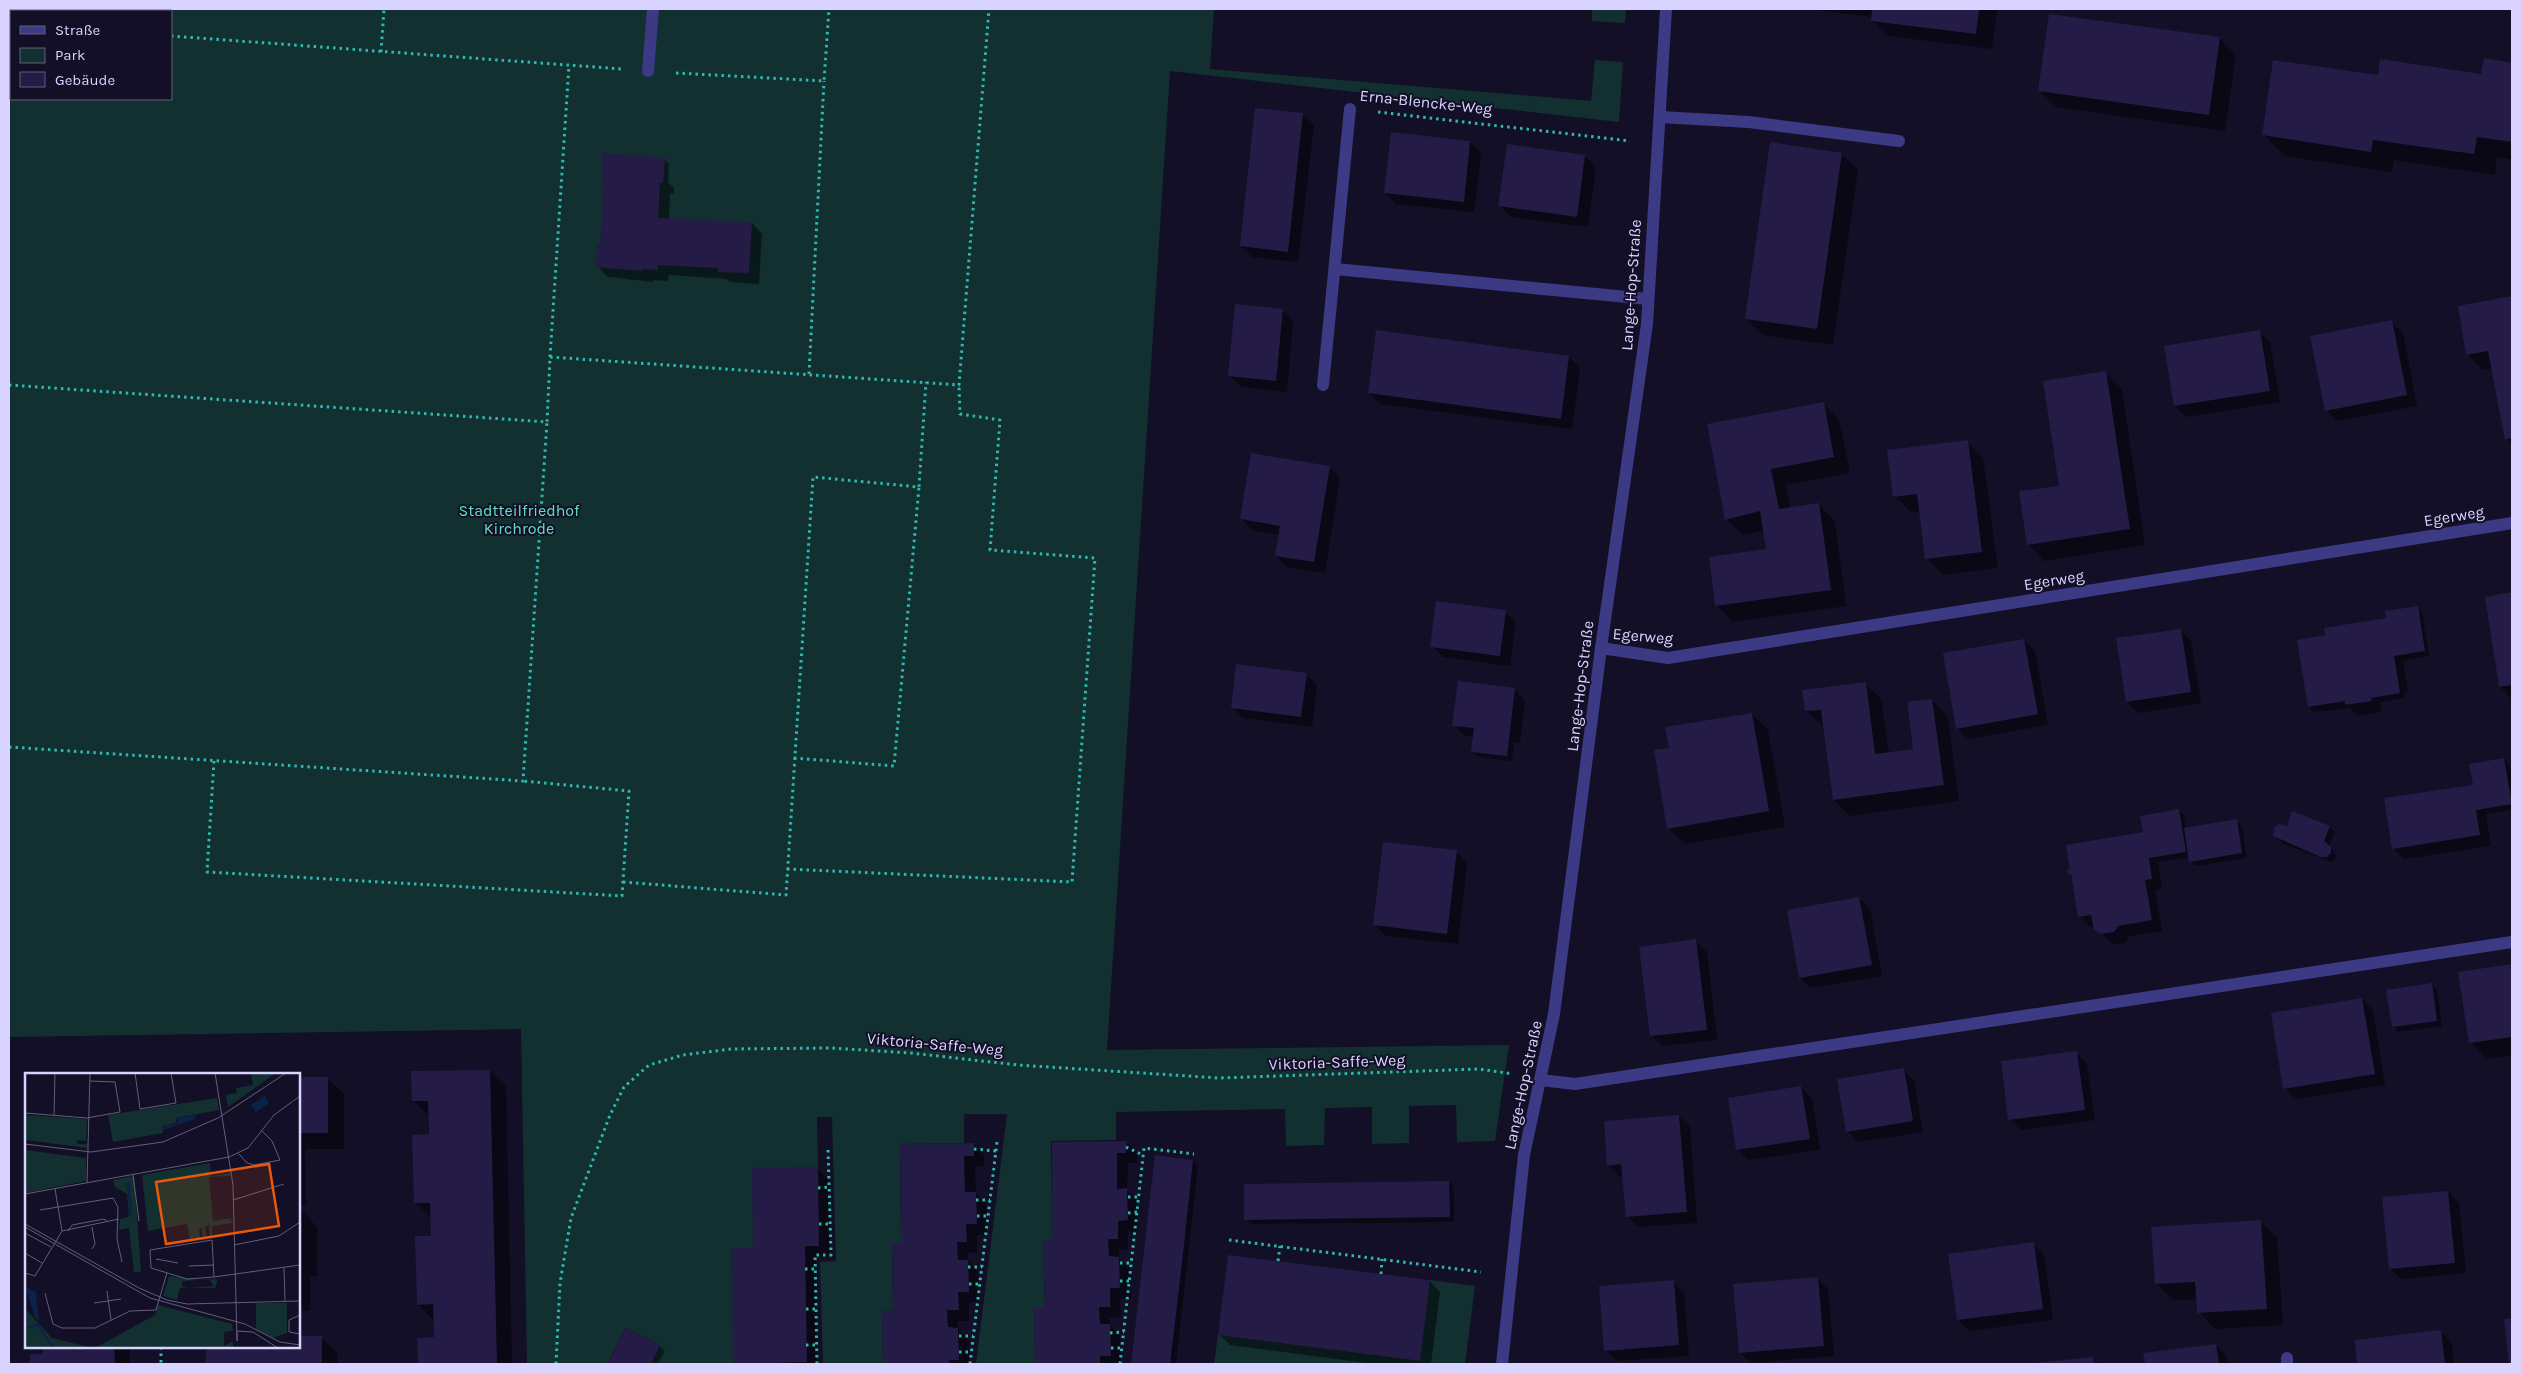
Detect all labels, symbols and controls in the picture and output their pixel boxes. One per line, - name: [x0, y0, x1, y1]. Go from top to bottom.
- legend: [10, 10, 172, 100]
- text: Straße: [55, 21, 100, 39]
- text: Park: [55, 46, 85, 64]
- text: Gebäude: [55, 71, 115, 89]
- street label: Erna-Blencke-Weg: [1359, 86, 1493, 118]
- street label: Lange-Hop-Straße: [1617, 219, 1645, 351]
- park label: Stadtteilfriedhof Kirchrode: [458, 501, 580, 538]
- street label: Egerweg: [2422, 502, 2486, 530]
- street label: Egerweg: [2022, 566, 2086, 594]
- street label: Lange-Hop-Straße: [1563, 620, 1597, 752]
- street label: Egerweg: [1612, 624, 1674, 648]
- street label: Lange-Hop-Straße: [1500, 1019, 1546, 1151]
- street label: Viktoria-Saffe-Weg: [866, 1029, 1004, 1059]
- street label: Viktoria-Saffe-Weg: [1268, 1050, 1406, 1074]
- inset map: [25, 1073, 300, 1348]

